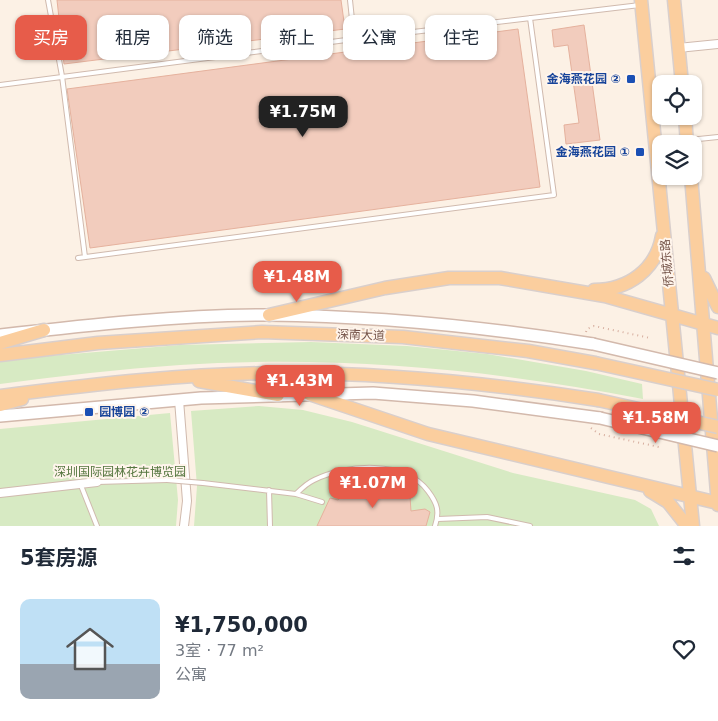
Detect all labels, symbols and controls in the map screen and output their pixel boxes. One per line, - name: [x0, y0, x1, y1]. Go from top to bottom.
- chip: 买房: [15, 15, 87, 60]
- chip: 租房: [97, 15, 169, 60]
- chip: 筛选: [179, 15, 251, 60]
- chip: 新上: [261, 15, 333, 60]
- chip: 公寓: [343, 15, 415, 60]
- chip: 住宅: [425, 15, 497, 60]
- place label: 金海燕花园 ②: [547, 72, 621, 86]
- marker: 金海燕花园 ②: [625, 73, 637, 85]
- map controls: [652, 75, 702, 185]
- button: locate: [652, 75, 702, 125]
- pin: ¥1.75M: [262, 96, 344, 138]
- text: ¥1.75M: [270, 102, 336, 121]
- button: layers: [652, 135, 702, 185]
- place label: 金海燕花园 ①: [556, 145, 630, 159]
- marker: 金海燕花园 ①: [634, 146, 646, 158]
- street label: 侨城东路: [658, 238, 676, 288]
- pin: ¥1.48M: [256, 260, 338, 303]
- text: ¥1.48M: [264, 267, 330, 286]
- street label: 深南大道: [337, 327, 385, 343]
- pin: ¥1.43M: [259, 364, 341, 407]
- text: ¥1.43M: [267, 371, 333, 390]
- pin: ¥1.58M: [615, 402, 697, 444]
- place label: 园博园 ②: [99, 405, 149, 419]
- marker: 园博园 ②: [83, 406, 95, 418]
- text: ¥1.58M: [623, 408, 689, 427]
- park label: 深圳国际园林花卉博览园: [54, 465, 186, 479]
- pin: ¥1.07M: [332, 466, 414, 509]
- text: ¥1.07M: [340, 473, 406, 492]
- icon: filters: [670, 542, 698, 570]
- text: 5套房源: [20, 546, 98, 570]
- text: ¥1,750,000: [175, 613, 308, 637]
- icon: home: [60, 619, 120, 679]
- icon: heart: [670, 635, 698, 663]
- text: 3室 · 77 m²: [175, 641, 264, 660]
- text: 公寓: [175, 665, 207, 684]

